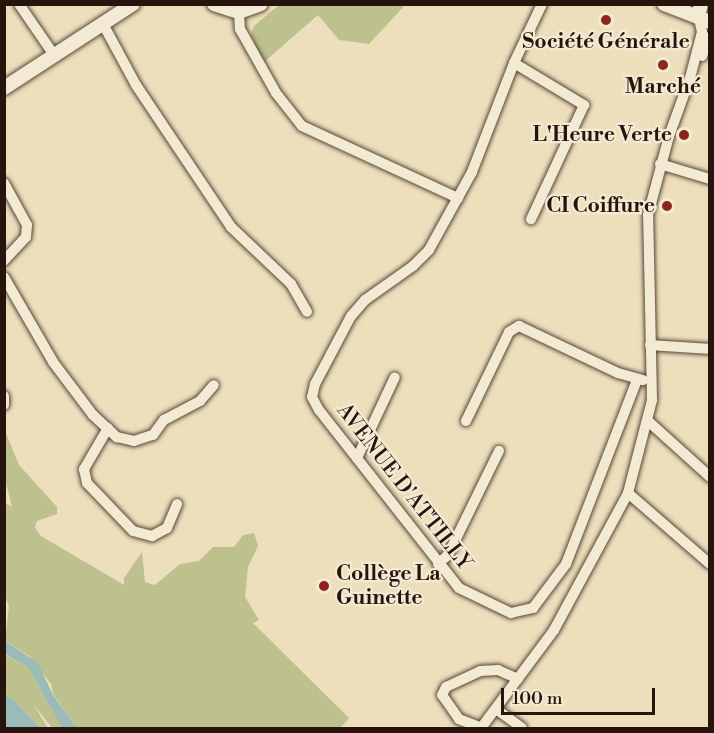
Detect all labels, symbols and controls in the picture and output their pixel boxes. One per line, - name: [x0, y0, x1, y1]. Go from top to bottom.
- marker: Société Générale: [599, 13, 613, 27]
- place label: Société Générale: [522, 29, 690, 55]
- marker: Marché: [656, 58, 670, 72]
- place label: Marché: [625, 74, 701, 100]
- place label: L'Heure Verte: [532, 122, 672, 148]
- marker: L'Heure Verte: [677, 128, 691, 142]
- place label: CI Coiffure: [546, 193, 655, 219]
- marker: CI Coiffure: [660, 199, 674, 213]
- street label: AVENUE D'ATTILLY: [331, 399, 477, 575]
- place label: Collège La Guinette: [336, 561, 441, 611]
- marker: Collège La Guinette: [317, 579, 331, 593]
- scale bar: [504, 676, 658, 714]
- text: 100 m: [512, 687, 563, 710]

